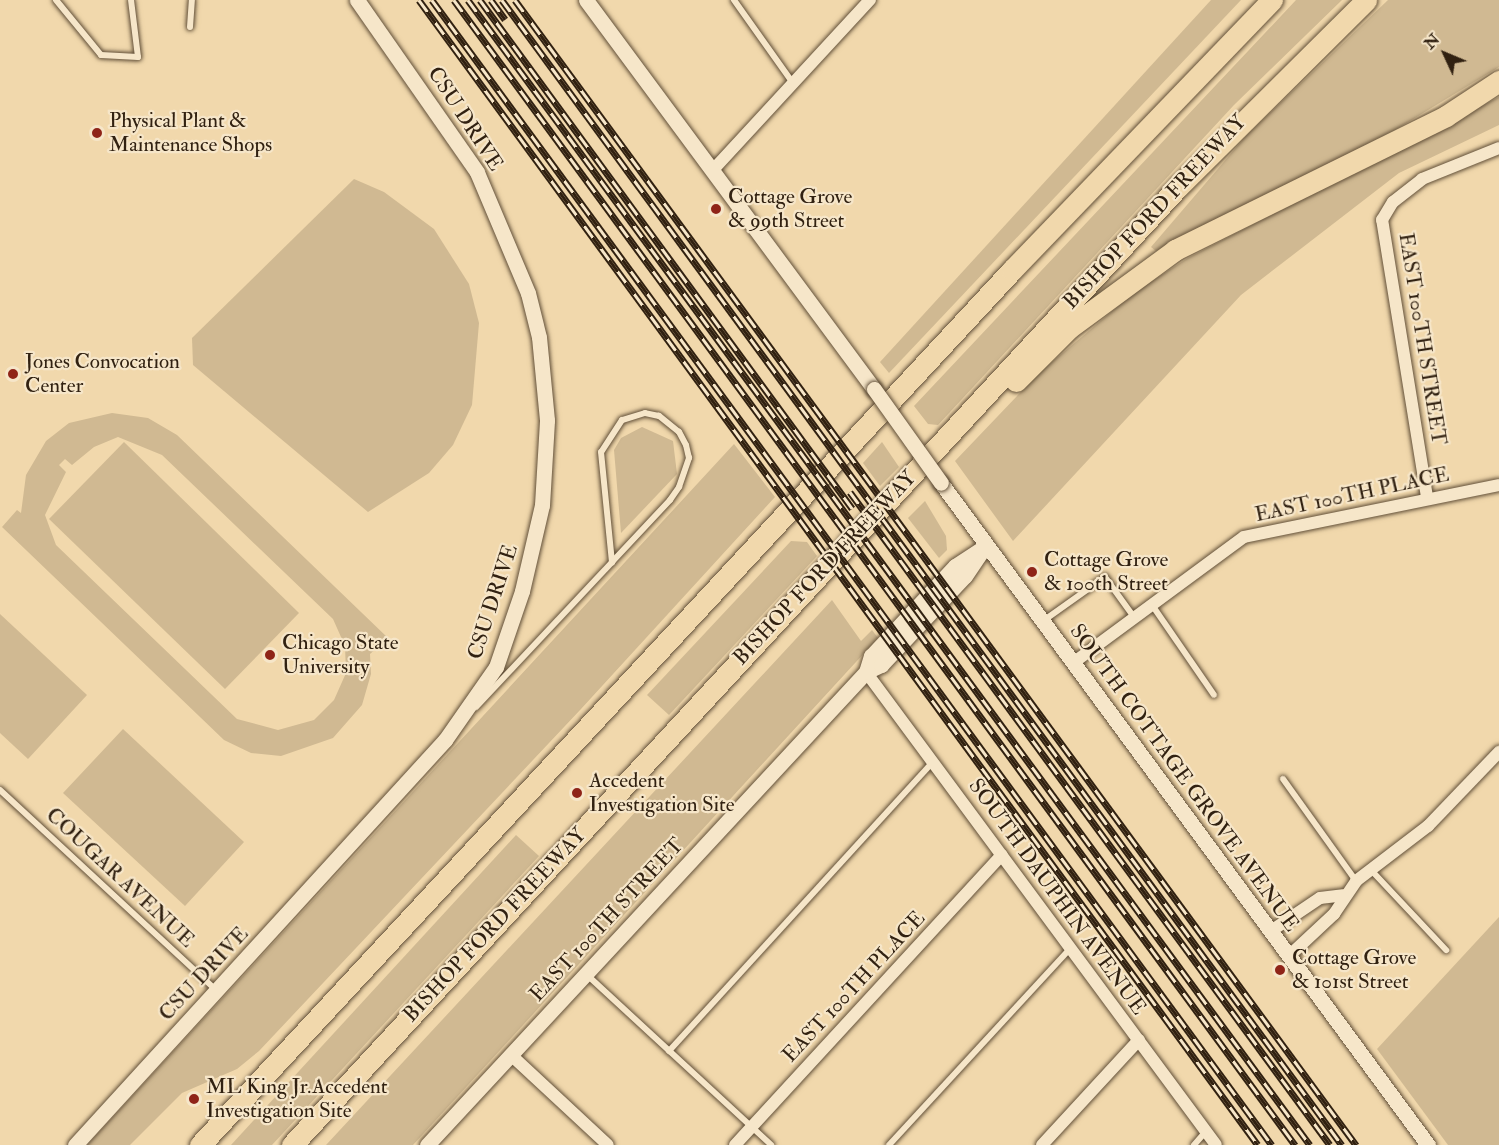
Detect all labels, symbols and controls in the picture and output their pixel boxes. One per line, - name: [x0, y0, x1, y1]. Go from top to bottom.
- north arrow: [1415, 24, 1475, 84]
- text: N: [1420, 29, 1444, 54]
- street label: CSU DRIVE: [422, 62, 508, 176]
- place label: Physical Plant & Maintenance Shops: [109, 108, 272, 158]
- street label: BISHOP FORD FREEWAY: [1058, 109, 1252, 315]
- marker: Physical Plant & Maintenance Shops: [90, 126, 104, 140]
- place label: Cottage Grove & 99th Street: [728, 184, 852, 234]
- marker: Cottage Grove & 99th Street: [709, 202, 723, 216]
- street label: EAST 100TH STREET: [1393, 231, 1451, 447]
- place label: Jones Convocation Center: [25, 349, 180, 399]
- marker: Jones Convocation Center: [6, 367, 20, 381]
- street label: EAST 100TH PLACE: [1253, 462, 1451, 528]
- street label: BISHOP FORD FREEWAY: [728, 465, 922, 671]
- street label: CSU DRIVE: [463, 541, 523, 663]
- place label: Cottage Grove & 100th Street: [1044, 547, 1168, 597]
- marker: Cottage Grove & 100th Street: [1025, 565, 1039, 579]
- street label: SOUTH COTTAGE GROVE AVENUE: [1064, 619, 1304, 937]
- place label: Chicago State University: [282, 630, 399, 680]
- marker: Chicago State University: [263, 648, 277, 662]
- place label: Accedent Investigation Site: [589, 768, 735, 818]
- street label: SOUTH DAUPHIN AVENUE: [963, 774, 1151, 1020]
- marker: Accedent Investigation Site: [570, 786, 584, 800]
- street label: COUGAR AVENUE: [41, 803, 199, 953]
- street label: BISHOP FORD FREEWAY: [398, 822, 592, 1028]
- street label: EAST 100TH STREET: [525, 833, 689, 1007]
- street label: EAST 100TH PLACE: [777, 906, 931, 1068]
- street label: CSU DRIVE: [154, 922, 254, 1026]
- place label: Cottage Grove & 101st Street: [1292, 945, 1416, 995]
- marker: Cottage Grove & 101st Street: [1273, 963, 1287, 977]
- place label: ML King Jr.Accedent Investigation Site: [206, 1074, 388, 1124]
- marker: ML King Jr.Accedent Investigation Site: [187, 1092, 201, 1106]

